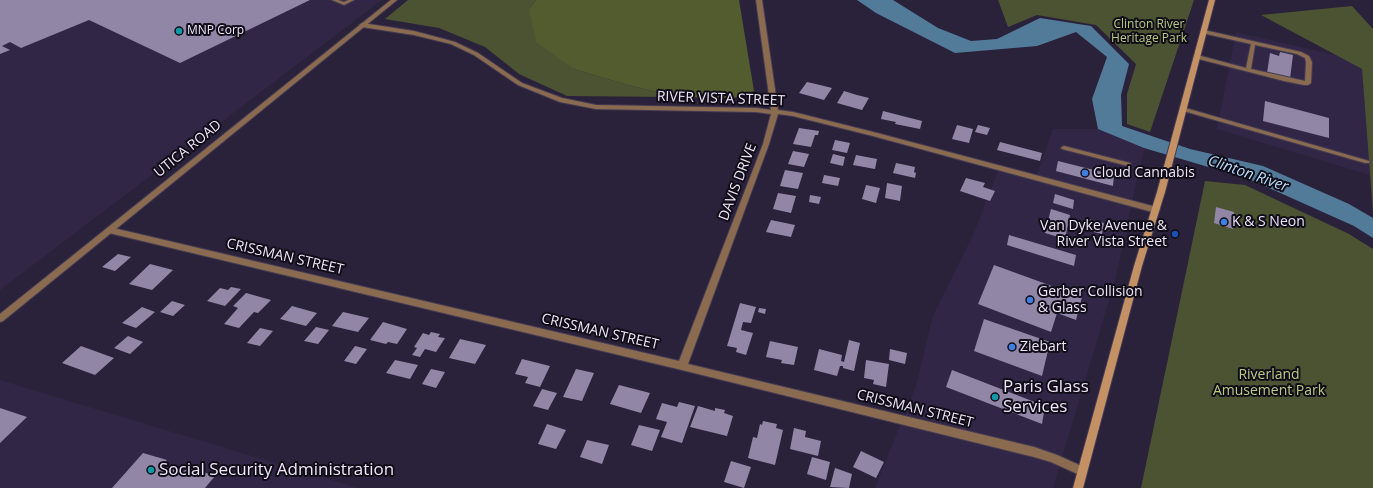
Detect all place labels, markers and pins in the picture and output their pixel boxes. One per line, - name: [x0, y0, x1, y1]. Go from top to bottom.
- place label: MNP Corp: [187, 24, 244, 38]
- marker: MNP Corp: [174, 26, 184, 36]
- place label: Cloud Cannabis: [1093, 165, 1195, 181]
- marker: Cloud Cannabis: [1080, 168, 1090, 178]
- place label: K & S Neon: [1232, 214, 1305, 230]
- marker: K & S Neon: [1219, 217, 1229, 227]
- place label: Van Dyke Avenue & River Vista Street: [1040, 218, 1167, 250]
- marker: Van Dyke Avenue & River Vista Street: [1170, 229, 1180, 239]
- place label: Gerber Collision & Glass: [1038, 284, 1143, 316]
- marker: Gerber Collision & Glass: [1025, 295, 1035, 305]
- place label: Ziebart: [1020, 339, 1066, 355]
- marker: Ziebart: [1007, 342, 1017, 352]
- place label: Paris Glass Services: [1003, 377, 1089, 417]
- marker: Paris Glass Services: [990, 392, 1000, 402]
- place label: Social Security Administration: [159, 460, 394, 480]
- marker: Social Security Administration: [146, 465, 156, 475]

